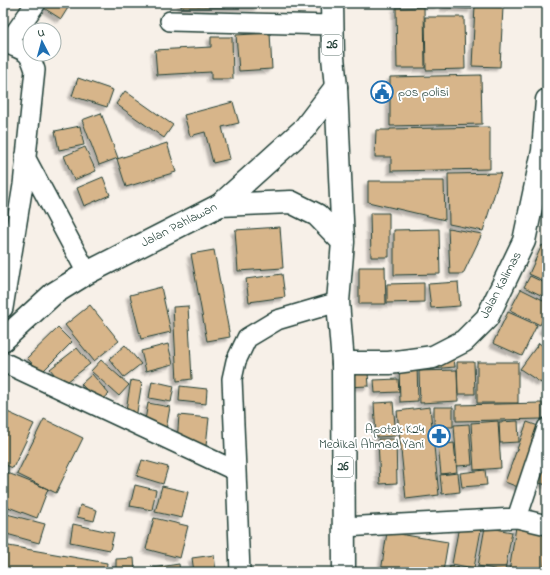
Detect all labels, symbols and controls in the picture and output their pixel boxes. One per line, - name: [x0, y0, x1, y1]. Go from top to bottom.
- north arrow: [22, 22, 62, 62]
- text: U: [37, 25, 45, 41]
- road number: 26: [322, 35, 342, 55]
- public building icon: pos polisi: [369, 79, 395, 105]
- place label: pos polisi: [398, 83, 449, 102]
- street label: Jalan Pahlawan: [138, 198, 220, 252]
- street label: Jalan Kalimas: [475, 248, 527, 322]
- place label: Apotek K24 Medikal Ahmad Yani: [319, 420, 425, 454]
- pharmacy icon: Apotek K24 Medikal Ahmad Yani: [426, 423, 452, 449]
- road number: 26: [333, 457, 353, 477]

